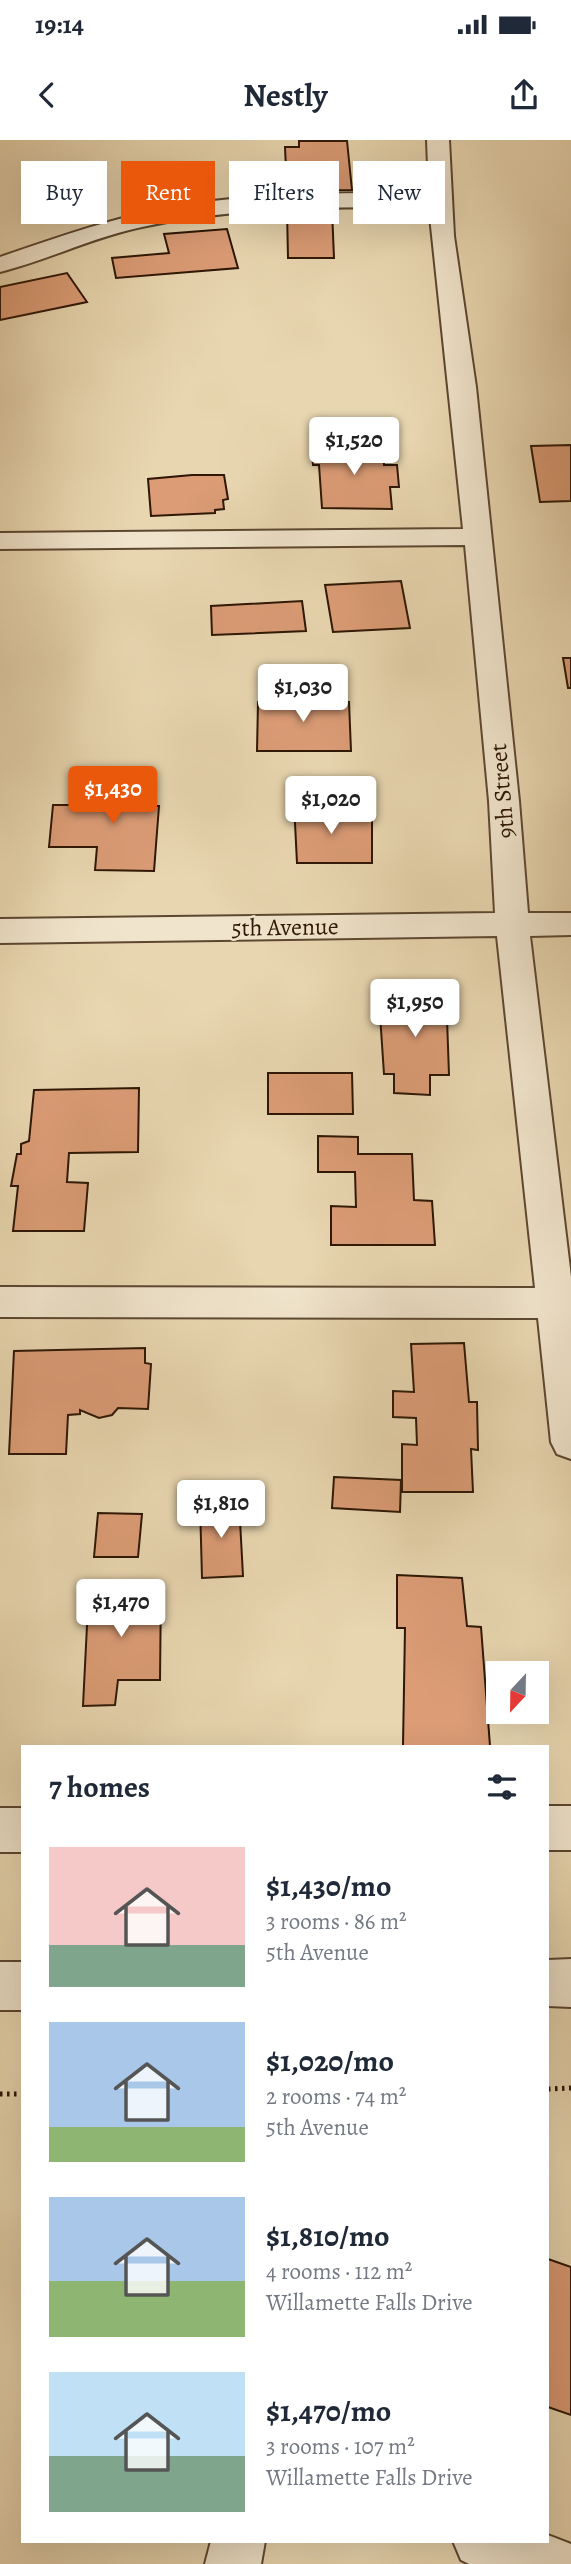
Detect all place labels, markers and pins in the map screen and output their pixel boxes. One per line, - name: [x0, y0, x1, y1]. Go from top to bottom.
- pin: $1,520: [297, 418, 411, 477]
- pin: $1,030: [246, 664, 360, 724]
- pin: $1,430: [56, 766, 170, 826]
- pin: $1,020: [274, 776, 388, 836]
- pin: $1,950: [358, 979, 472, 1039]
- pin: $1,810: [164, 1480, 278, 1540]
- pin: $1,470: [64, 1580, 178, 1639]

